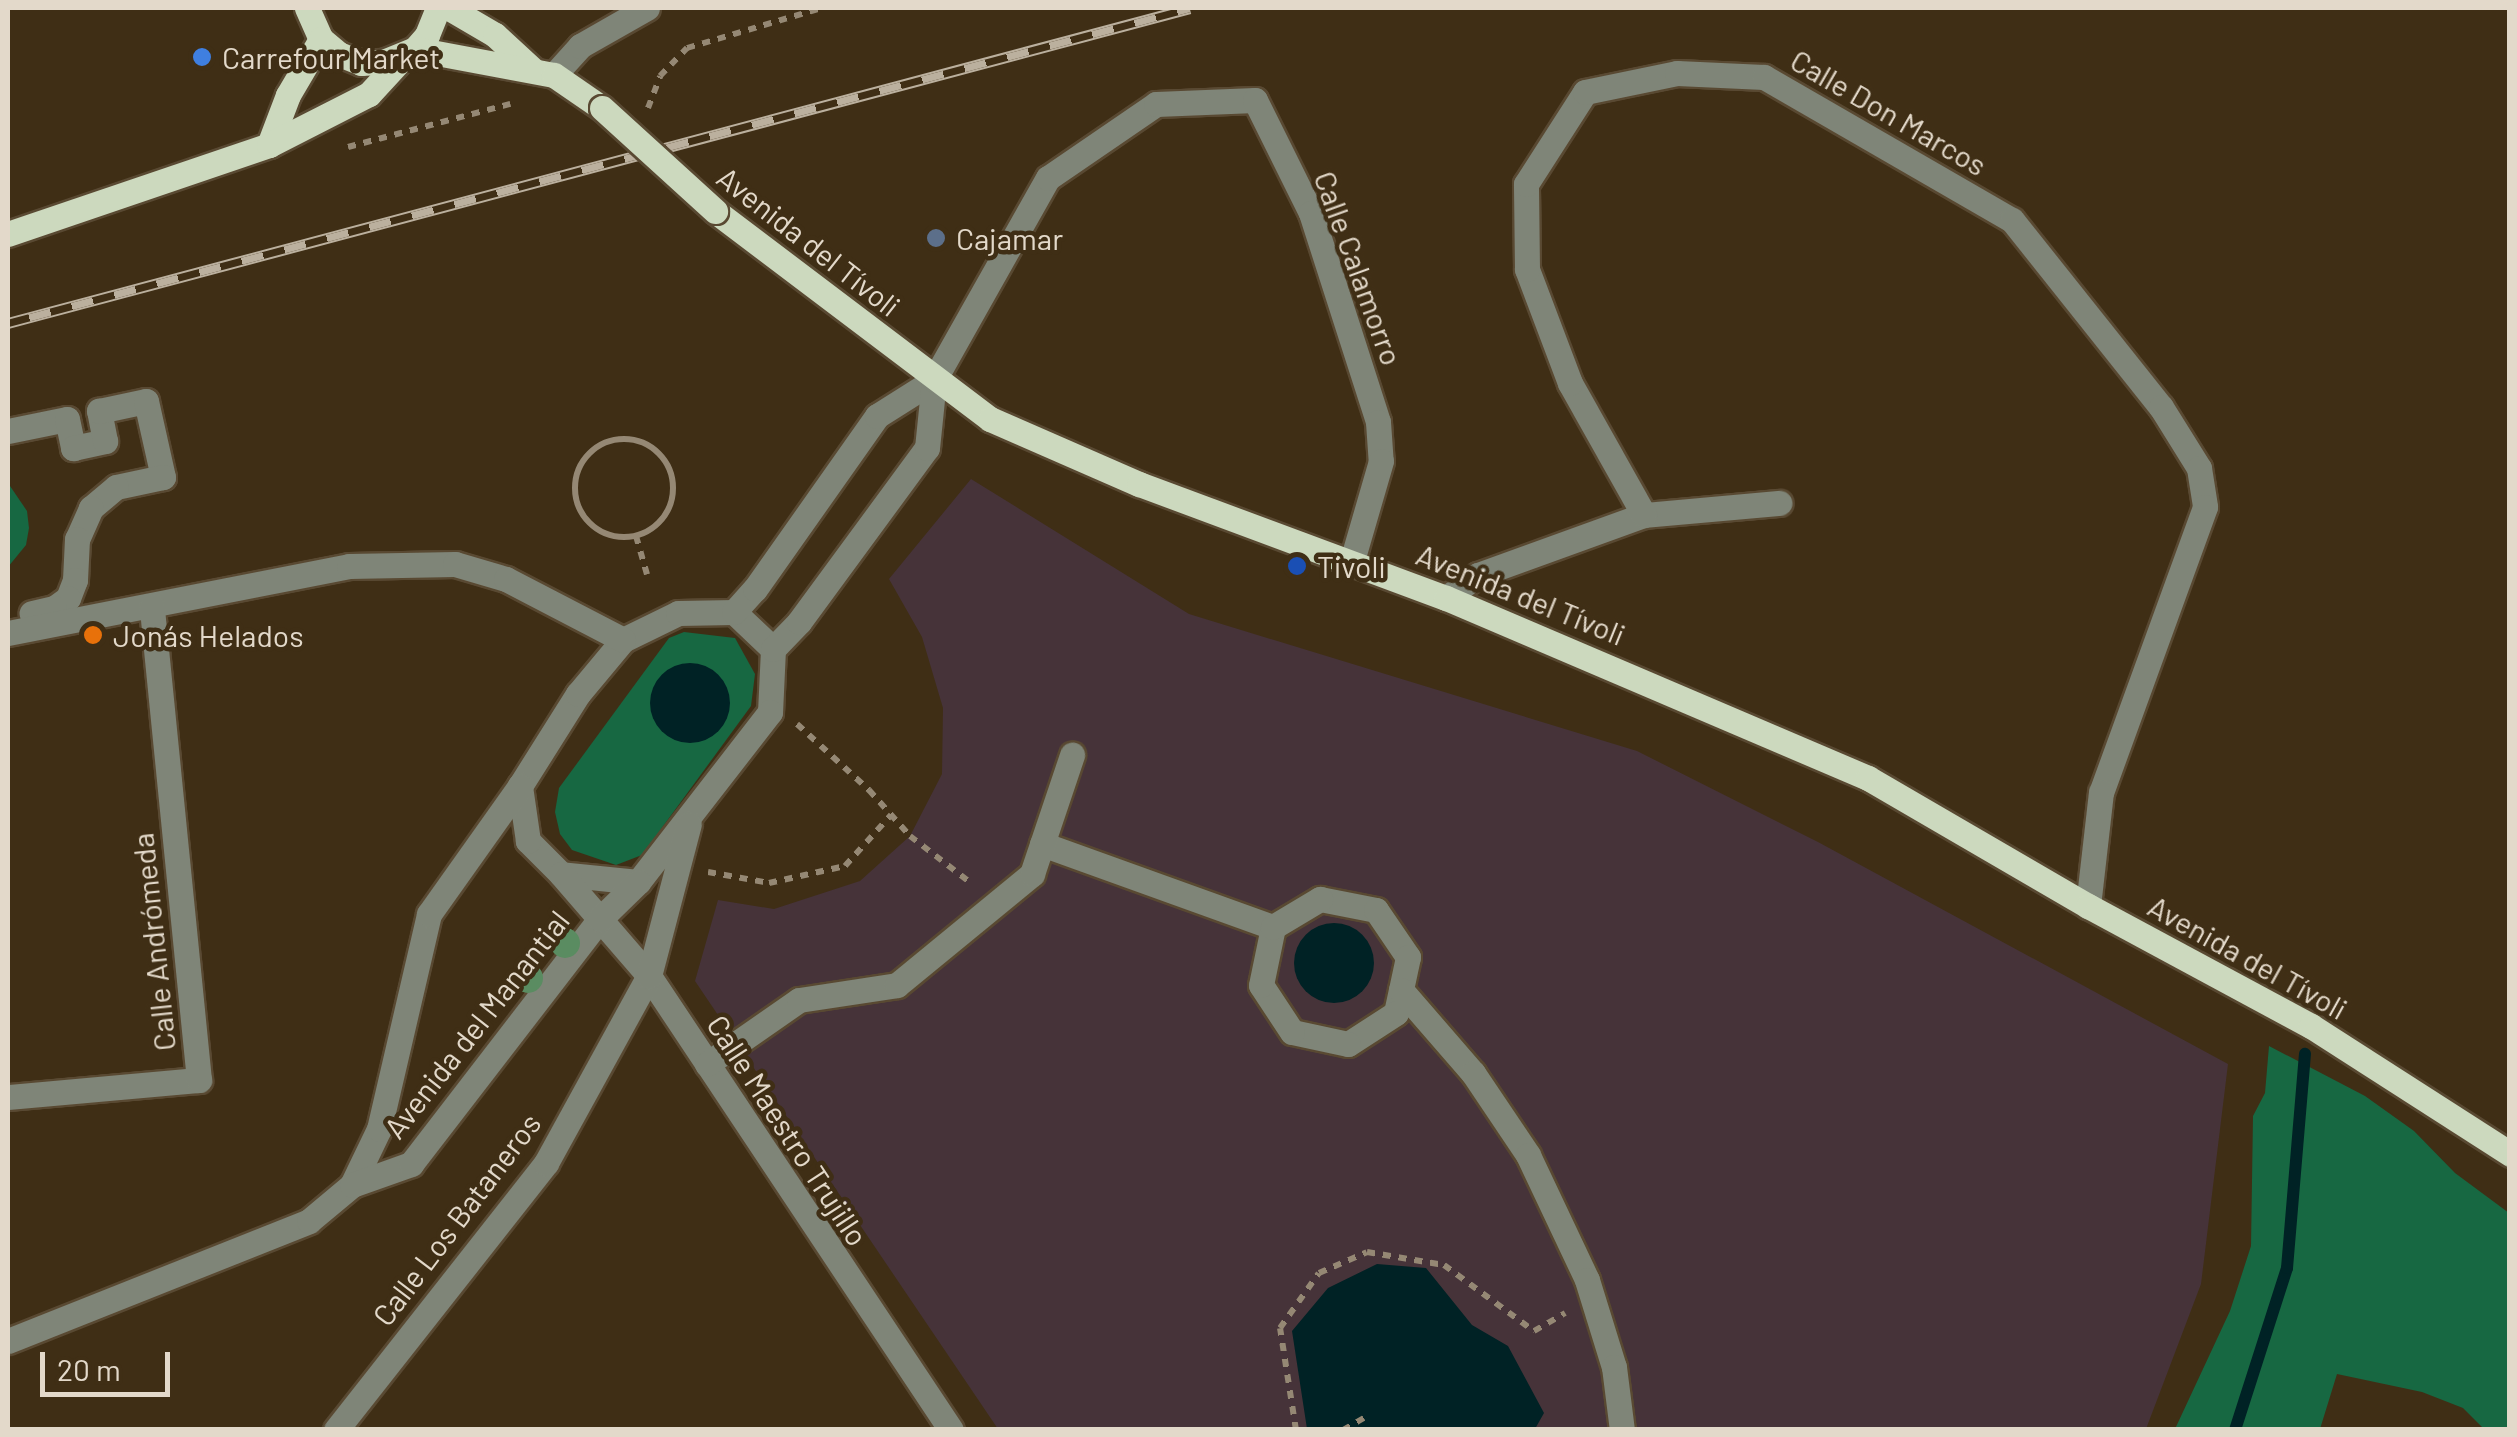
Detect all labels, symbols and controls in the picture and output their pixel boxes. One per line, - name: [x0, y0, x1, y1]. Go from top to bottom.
- place label: Carrefour Market: [222, 39, 440, 75]
- street label: Calle Don Marcos: [1785, 41, 1993, 183]
- marker: Carrefour Market: [191, 46, 213, 68]
- street label: Avenida del Tívoli: [710, 158, 908, 324]
- street label: Calle Calamorro: [1307, 166, 1411, 370]
- place label: Cajamar: [956, 220, 1063, 256]
- marker: Cajamar: [925, 227, 947, 249]
- street label: Avenida del Tívoli: [1411, 536, 1631, 652]
- place label: Tivoli: [1317, 548, 1386, 584]
- marker: Tivoli: [1286, 555, 1308, 577]
- place label: Jonás Helados: [113, 617, 304, 653]
- marker: Jonás Helados: [82, 624, 104, 646]
- street label: Calle Andrómeda: [124, 831, 182, 1053]
- street label: Avenida del Tívoli: [2142, 887, 2354, 1027]
- street label: Avenida del Manantial: [376, 903, 576, 1145]
- street label: Calle Maestro Trujillo: [700, 1008, 876, 1252]
- street label: Calle Los Bataneros: [364, 1106, 548, 1332]
- scale bar: [45, 1332, 175, 1394]
- text: 20 m: [57, 1351, 121, 1387]

